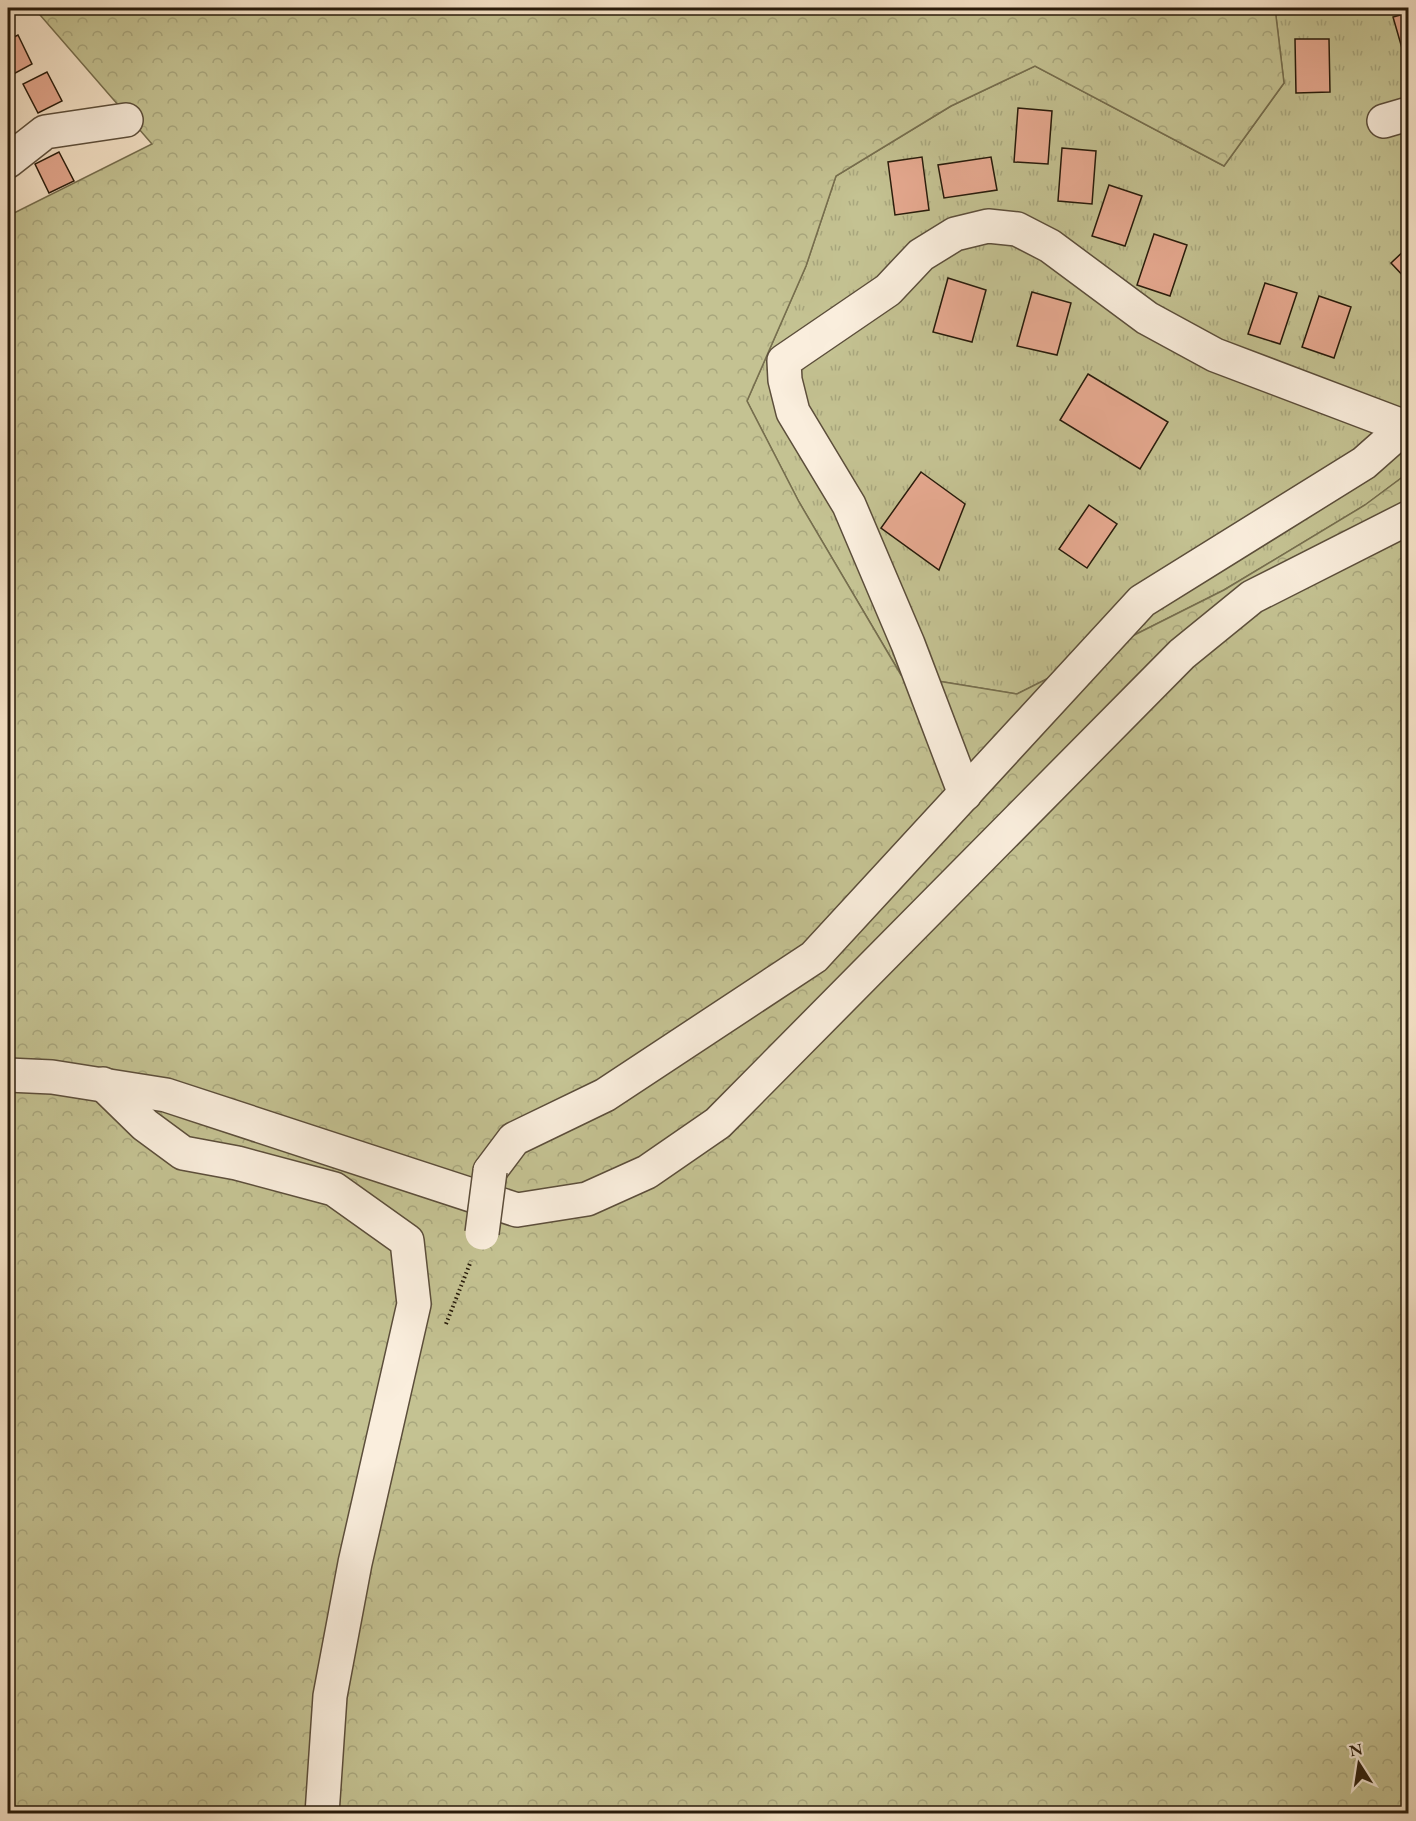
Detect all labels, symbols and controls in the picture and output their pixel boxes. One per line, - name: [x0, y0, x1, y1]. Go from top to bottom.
- north arrow: [1329, 1734, 1389, 1794]
- text: N: [1347, 1738, 1365, 1761]

